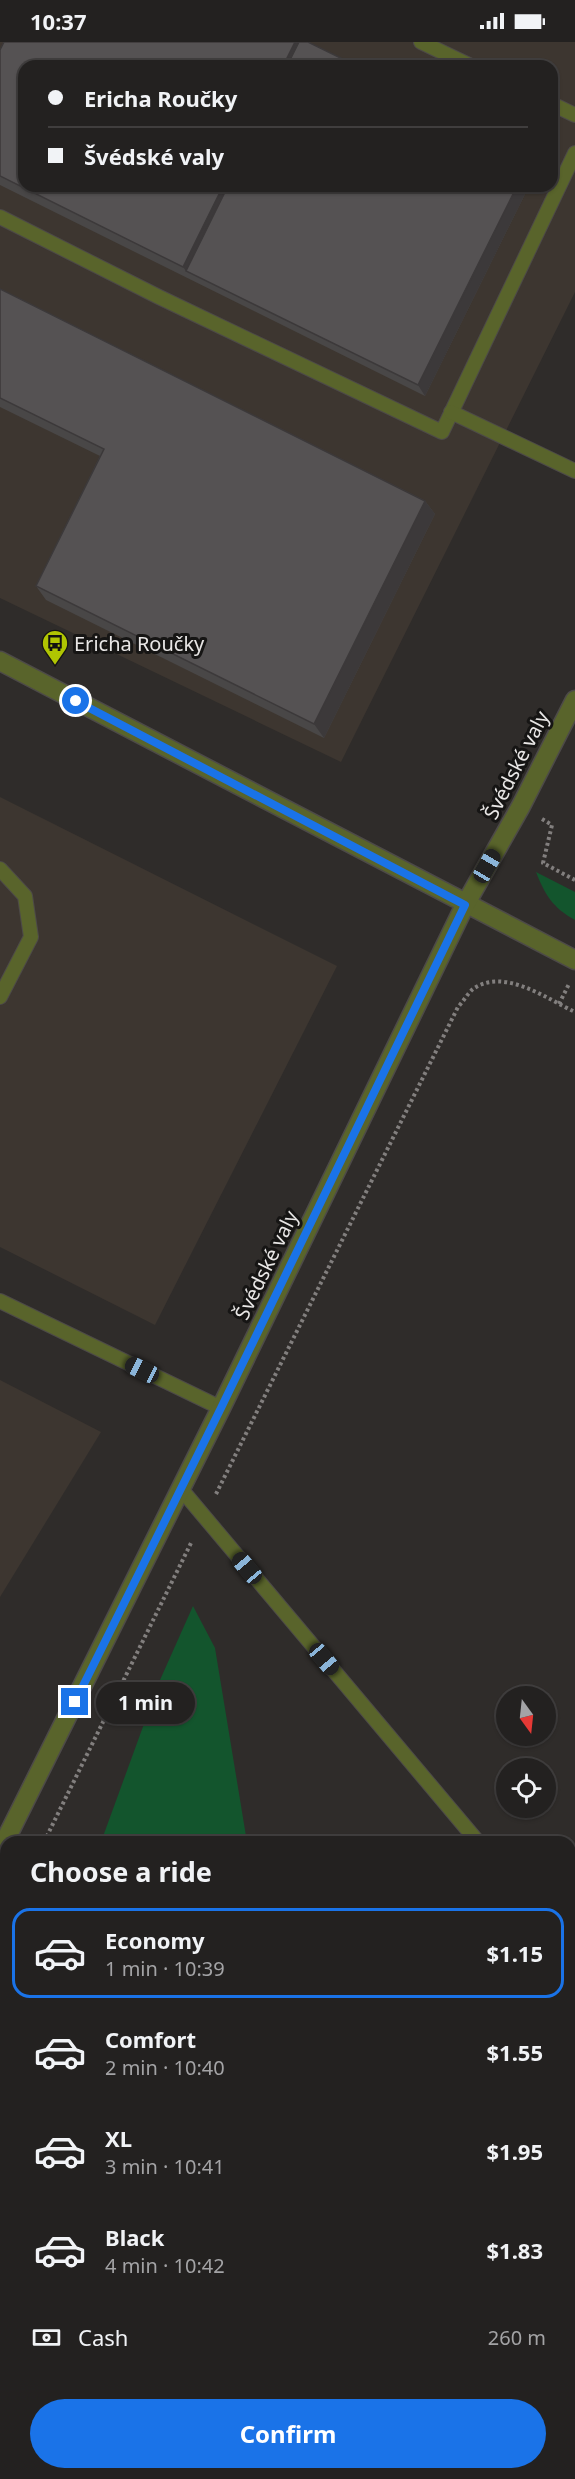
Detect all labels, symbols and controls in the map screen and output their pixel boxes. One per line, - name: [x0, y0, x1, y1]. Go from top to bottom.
- text: 10:37: [30, 6, 87, 36]
- text: Ericha Roučky: [84, 83, 237, 113]
- text: Švédské valy: [84, 141, 224, 171]
- bus stop icon: Ericha Roučky: [40, 628, 70, 666]
- place label: Ericha Roučky: [74, 630, 205, 657]
- route start: [62, 687, 89, 714]
- street label: Švédské valy: [477, 706, 555, 824]
- car: [470, 846, 504, 886]
- street label: Švédské valy: [228, 1205, 304, 1324]
- car: [122, 1354, 162, 1386]
- car: [229, 1548, 265, 1588]
- car: [306, 1639, 342, 1679]
- callout: 1 min: [96, 1681, 195, 1723]
- north arrow: [496, 1686, 556, 1746]
- map controls: [496, 1686, 556, 1818]
- route end: [61, 1688, 88, 1715]
- text: 1 min: [118, 1689, 173, 1716]
- button: locate: [496, 1758, 556, 1818]
- text: Choose a ride: [30, 1853, 212, 1890]
- text: Economy: [105, 1925, 204, 1955]
- icon: car: [33, 1926, 87, 1980]
- text: $1.15: [486, 1938, 543, 1968]
- text: 1 min · 10:39: [105, 1955, 225, 1982]
- text: Comfort: [105, 2024, 196, 2054]
- icon: car: [33, 2025, 87, 2079]
- text: $1.55: [486, 2037, 543, 2067]
- text: 2 min · 10:40: [105, 2054, 225, 2081]
- text: XL: [105, 2123, 132, 2153]
- icon: car: [33, 2124, 87, 2178]
- text: $1.95: [486, 2136, 543, 2166]
- text: 3 min · 10:41: [105, 2153, 225, 2180]
- text: Black: [105, 2222, 164, 2252]
- icon: car: [33, 2223, 87, 2277]
- text: $1.83: [486, 2235, 543, 2265]
- text: 4 min · 10:42: [105, 2252, 225, 2279]
- icon: cash: [30, 2321, 63, 2354]
- text: Cash: [78, 2322, 128, 2352]
- text: 260 m: [488, 2324, 546, 2351]
- button: Confirm: [30, 2399, 546, 2468]

